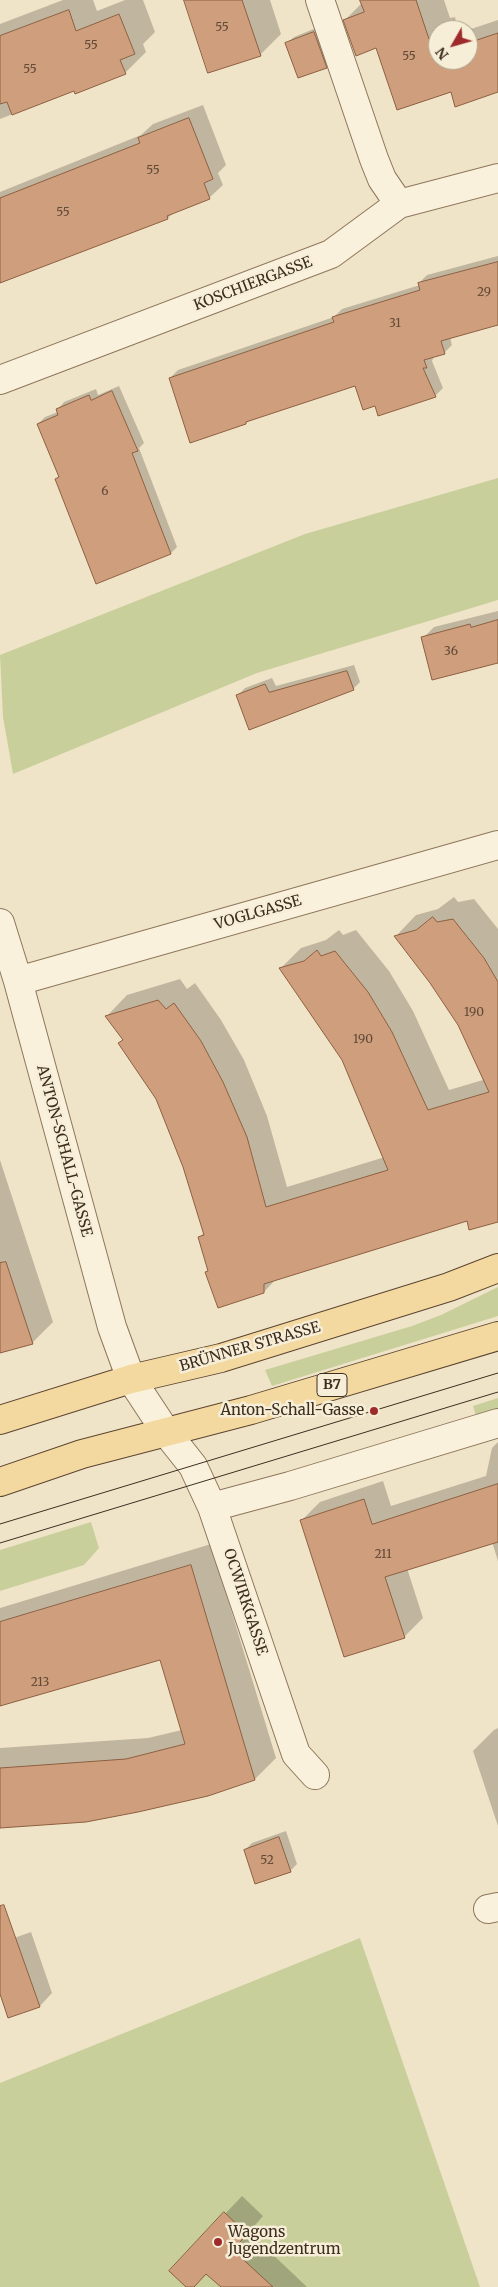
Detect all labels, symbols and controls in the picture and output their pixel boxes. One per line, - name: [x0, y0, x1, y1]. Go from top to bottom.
- north arrow: [428, 20, 478, 70]
- house number: 55: [215, 21, 229, 35]
- house number: 55: [84, 39, 98, 53]
- text: N: [431, 44, 452, 64]
- house number: 55: [402, 50, 416, 64]
- house number: 55: [23, 63, 37, 77]
- house number: 55: [146, 164, 160, 178]
- house number: 55: [56, 206, 70, 220]
- street label: KOSCHIERGASSE: [191, 253, 315, 315]
- house number: 29: [477, 286, 491, 300]
- house number: 31: [389, 317, 401, 331]
- house number: 6: [101, 485, 109, 499]
- house number: 36: [444, 645, 458, 659]
- street label: VOGLGASSE: [212, 892, 304, 934]
- house number: 190: [464, 1006, 484, 1020]
- house number: 190: [353, 1033, 373, 1047]
- street label: ANTON-SCHALL-GASSE: [32, 1063, 96, 1239]
- street label: BRÜNNER STRASSE: [178, 1318, 322, 1376]
- road number: B7: [317, 1374, 347, 1396]
- place label: Anton-Schall-Gasse: [220, 1402, 364, 1420]
- marker: Anton-Schall-Gasse: [368, 1405, 380, 1417]
- street label: OCWIRKGASSE: [219, 1546, 271, 1658]
- house number: 211: [374, 1548, 392, 1562]
- house number: 213: [31, 1676, 49, 1690]
- house number: 52: [260, 1854, 274, 1868]
- place label: Wagons Jugendzentrum: [228, 2224, 341, 2259]
- marker: Wagons Jugendzentrum: [212, 2236, 224, 2248]

